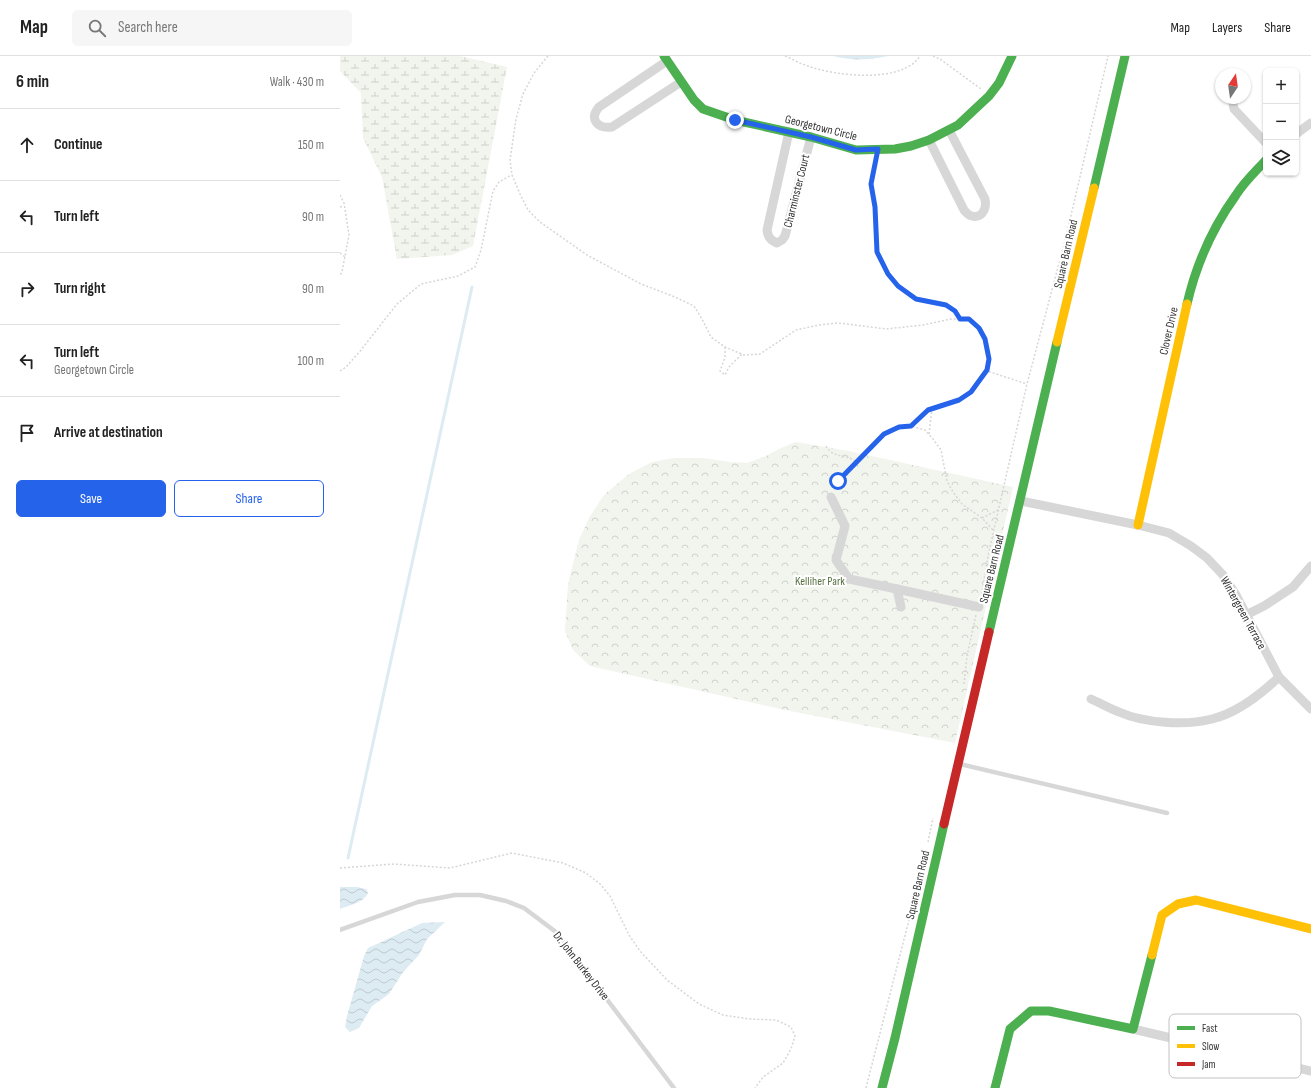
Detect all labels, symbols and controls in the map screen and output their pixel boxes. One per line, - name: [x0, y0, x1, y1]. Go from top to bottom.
- search box: [72, 10, 352, 46]
- text: Map: [20, 16, 48, 39]
- icon: search: [86, 17, 108, 39]
- text: Search here: [118, 18, 178, 37]
- text: Map: [1170, 19, 1190, 36]
- text: Layers: [1212, 19, 1242, 36]
- text: Share: [1264, 19, 1291, 36]
- north arrow: [1215, 68, 1251, 104]
- map controls: [1263, 68, 1299, 176]
- button: +: [1263, 68, 1299, 104]
- text: 6 min: [16, 72, 49, 92]
- text: Walk · 430 m: [270, 74, 324, 90]
- button: −: [1263, 104, 1299, 140]
- route end: [726, 111, 744, 129]
- street label: Georgetown Circle: [783, 112, 859, 144]
- icon: ahead: [16, 134, 38, 156]
- text: Continue: [54, 135, 103, 154]
- text: 150 m: [298, 137, 324, 153]
- button: layers: [1263, 140, 1299, 176]
- street label: Charminster Court: [781, 152, 813, 229]
- icon: left: [16, 206, 38, 228]
- text: Turn left: [54, 207, 99, 226]
- text: 90 m: [302, 209, 324, 225]
- street label: Square Barn Road: [1051, 218, 1081, 290]
- icon: right: [16, 278, 38, 300]
- text: Turn right: [54, 279, 106, 298]
- text: 90 m: [302, 281, 324, 297]
- street label: Clover Drive: [1156, 305, 1182, 356]
- text: Turn left: [54, 343, 99, 362]
- icon: left: [16, 350, 38, 372]
- text: 100 m: [297, 353, 324, 369]
- text: Georgetown Circle: [54, 362, 134, 378]
- icon: arrive: [16, 422, 38, 444]
- text: Arrive at destination: [54, 423, 163, 442]
- route start: [829, 472, 847, 490]
- button: Save: [16, 480, 166, 517]
- button: Share: [174, 480, 324, 517]
- street label: Square Barn Road: [976, 533, 1008, 605]
- park label: Kelliher Park: [795, 574, 845, 589]
- street label: Wintergreen Terrace: [1217, 574, 1269, 652]
- street label: Square Barn Road: [903, 849, 933, 921]
- street label: Dr. John Burkey Drive: [550, 929, 613, 1003]
- legend: [1169, 1014, 1301, 1078]
- text: Fast: [1202, 1022, 1218, 1035]
- text: Slow: [1202, 1040, 1219, 1053]
- text: Jam: [1201, 1058, 1216, 1071]

